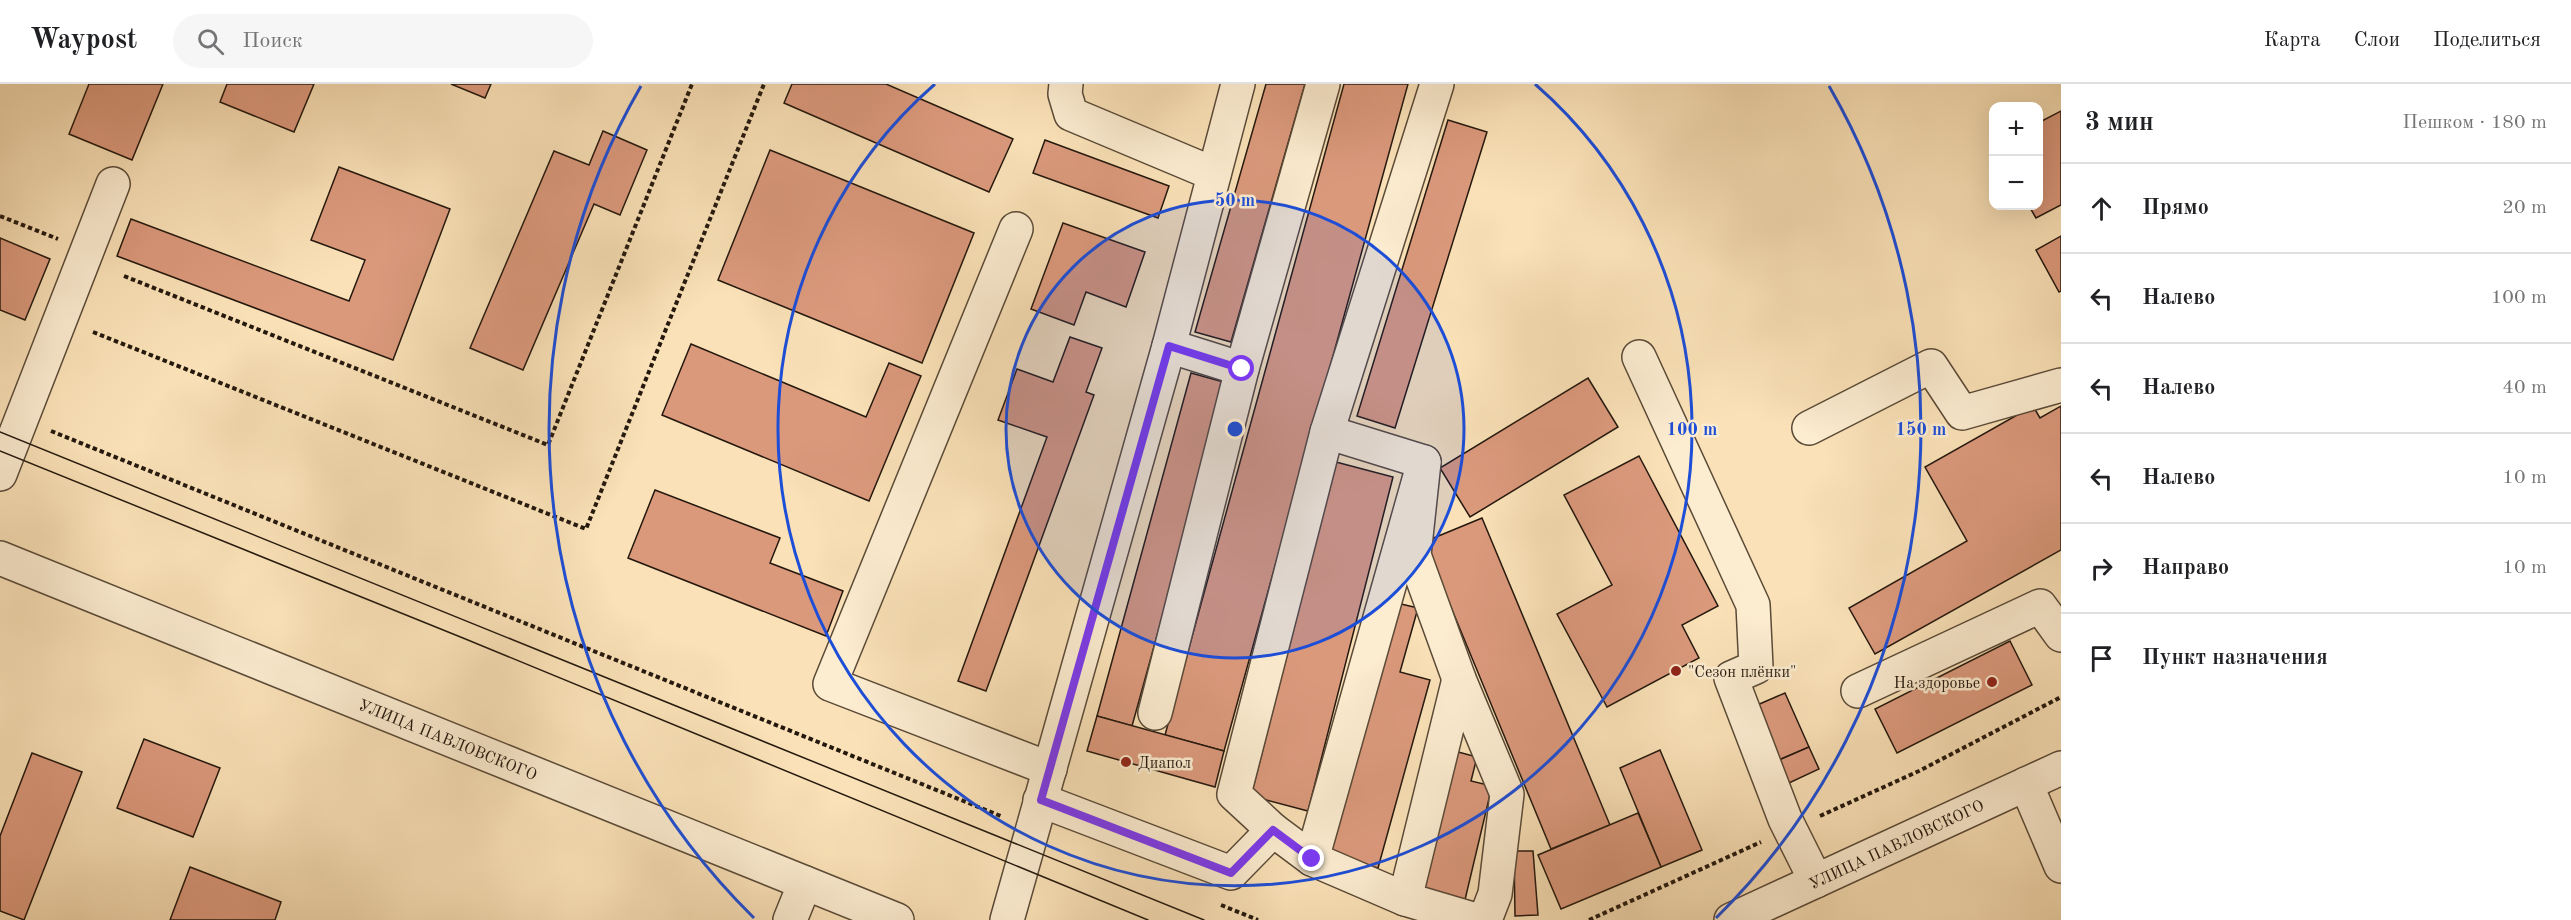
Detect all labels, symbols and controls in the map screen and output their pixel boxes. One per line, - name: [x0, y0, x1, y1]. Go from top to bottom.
- search box: [173, 14, 593, 68]
- icon: search: [194, 25, 227, 58]
- text: Waypost: [30, 27, 137, 55]
- text: Поиск: [242, 30, 303, 52]
- text: Карта: [2264, 30, 2321, 51]
- text: Слои: [2354, 30, 2400, 51]
- text: Поделиться: [2433, 30, 2541, 51]
- map controls: [1989, 102, 2043, 210]
- button: +: [1989, 102, 2043, 156]
- text: 3 мин: [2085, 110, 2154, 136]
- text: Пешком · 180 m: [2402, 113, 2547, 133]
- button: −: [1989, 156, 2043, 210]
- text: 50 m: [1215, 192, 1255, 210]
- icon: ahead: [2085, 192, 2118, 225]
- text: Прямо: [2142, 197, 2209, 219]
- text: 20 m: [2502, 198, 2547, 218]
- icon: left: [2085, 282, 2118, 315]
- text: Налево: [2142, 287, 2215, 309]
- text: 100 m: [2491, 288, 2547, 308]
- route start: [1228, 355, 1254, 381]
- icon: left: [2085, 372, 2118, 405]
- text: Налево: [2142, 377, 2215, 399]
- text: 40 m: [2502, 378, 2547, 398]
- centre of rings: [1225, 419, 1245, 439]
- text: 100 m: [1667, 421, 1717, 439]
- text: 150 m: [1896, 421, 1946, 439]
- icon: left: [2085, 462, 2118, 495]
- text: Налево: [2142, 467, 2215, 489]
- text: 10 m: [2502, 468, 2547, 488]
- icon: right: [2085, 552, 2118, 585]
- text: Направо: [2142, 557, 2229, 579]
- text: 10 m: [2502, 558, 2547, 578]
- icon: arrive: [2085, 642, 2118, 675]
- text: Пункт назначения: [2142, 647, 2328, 669]
- marker: "Сезон плёнки": [1669, 664, 1683, 678]
- place label: "Сезон плёнки": [1688, 665, 1796, 681]
- marker: На здоровье: [1985, 675, 1999, 689]
- place label: На здоровье: [1894, 676, 1980, 692]
- street label: УЛИЦА ПАВЛОВСКОГО: [356, 698, 539, 784]
- marker: Диапол: [1119, 755, 1133, 769]
- place label: Диапол: [1138, 756, 1191, 772]
- street label: УЛИЦА ПАВЛОВСКОГО: [1807, 798, 1987, 893]
- route end: [1298, 845, 1324, 871]

